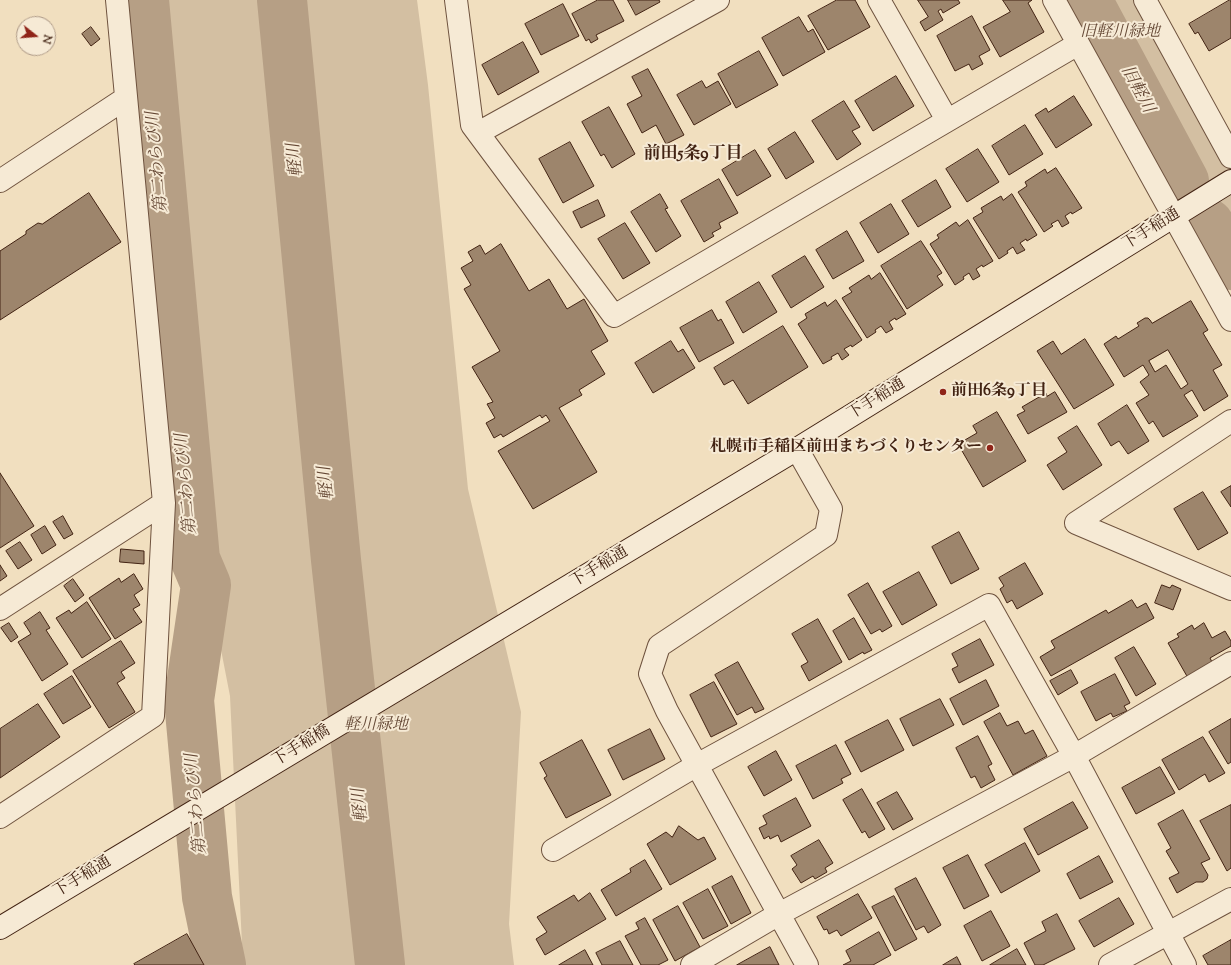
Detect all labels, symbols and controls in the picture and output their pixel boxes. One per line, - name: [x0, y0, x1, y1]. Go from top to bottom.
- north arrow: [16, 16, 56, 56]
- park label: 旧軽川緑地: [1080, 23, 1160, 43]
- text: N: [38, 33, 55, 46]
- water label: 旧軽川: [1115, 63, 1157, 117]
- water label: 第二わらび川: [144, 110, 174, 214]
- water label: 軽川: [285, 142, 309, 178]
- district label: 前田5条9丁目: [643, 145, 743, 165]
- street label: 下手稲通: [1120, 205, 1184, 255]
- street label: 下手稲通: [845, 375, 909, 425]
- place label: 前田6条9丁目: [951, 382, 1047, 402]
- marker: 前田6条9丁目: [938, 387, 948, 397]
- water label: 第二わらび川: [173, 432, 203, 536]
- place label: 札幌市手稲区前田まちづくりセンター: [710, 438, 982, 458]
- marker: 札幌市手稲区前田まちづくりセンター: [985, 443, 995, 453]
- water label: 軽川: [316, 465, 340, 501]
- street label: 下手稲通: [568, 543, 632, 593]
- park label: 軽川緑地: [344, 716, 408, 736]
- street label: 下手稲橋: [270, 722, 334, 772]
- water label: 第二わらび川: [183, 752, 213, 856]
- water label: 軽川: [350, 787, 374, 823]
- street label: 下手稲通: [51, 853, 115, 903]

